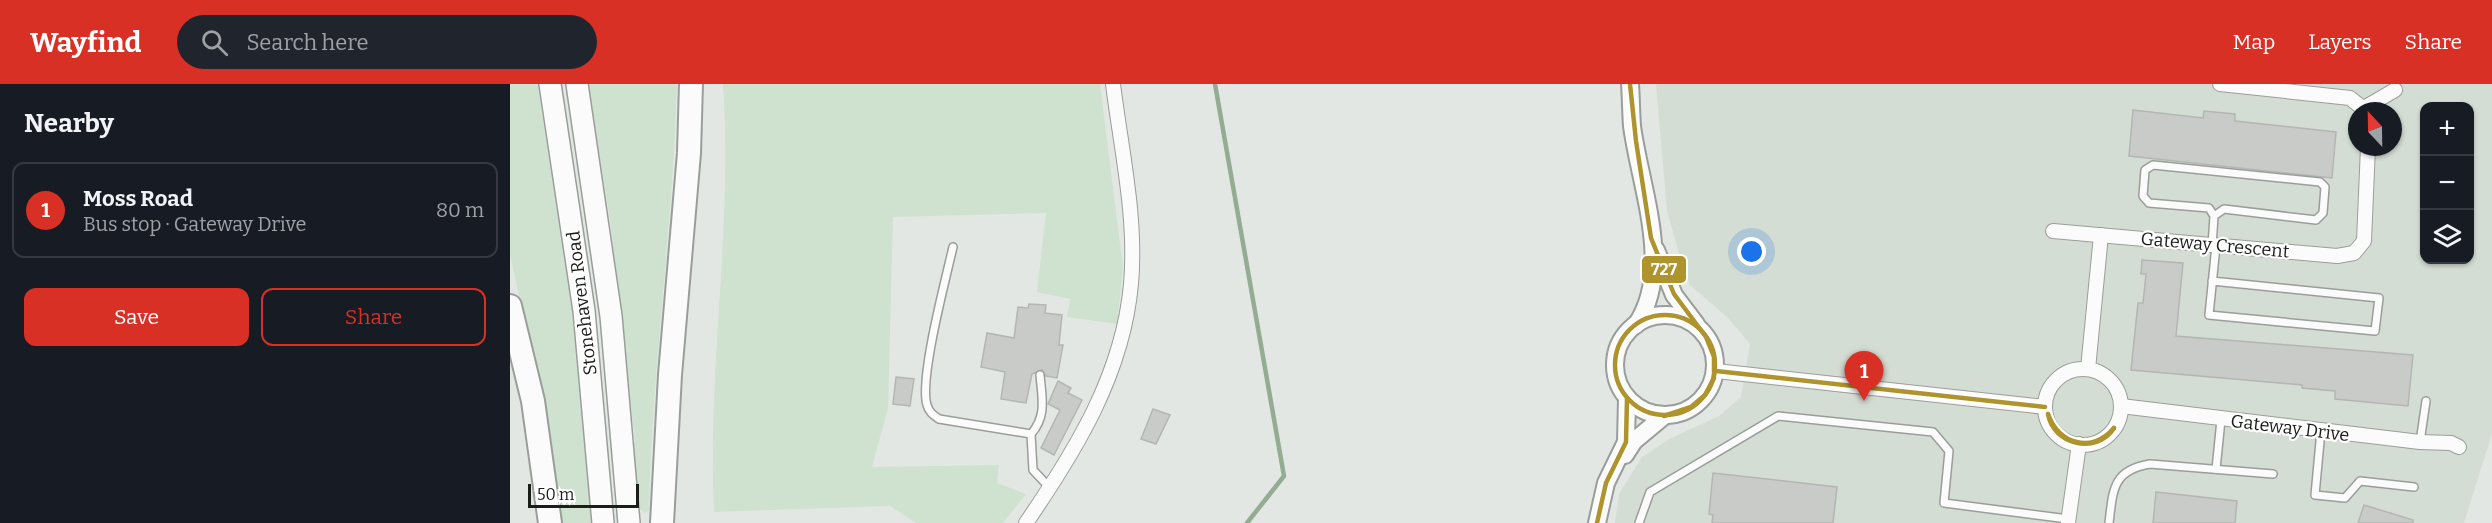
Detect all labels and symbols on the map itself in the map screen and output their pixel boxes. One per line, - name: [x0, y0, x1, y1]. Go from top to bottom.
- north arrow: [2348, 102, 2402, 156]
- street label: Gateway Crescent: [2140, 228, 2291, 262]
- street label: Stonehaven Road: [562, 229, 602, 376]
- your location: [1737, 237, 1766, 266]
- line badge: 727: [1641, 255, 1687, 284]
- text: 727: [1651, 260, 1677, 279]
- pin: 1: [1844, 352, 1884, 401]
- street label: Gateway Drive: [2229, 410, 2351, 446]
- scale bar: [528, 481, 639, 508]

